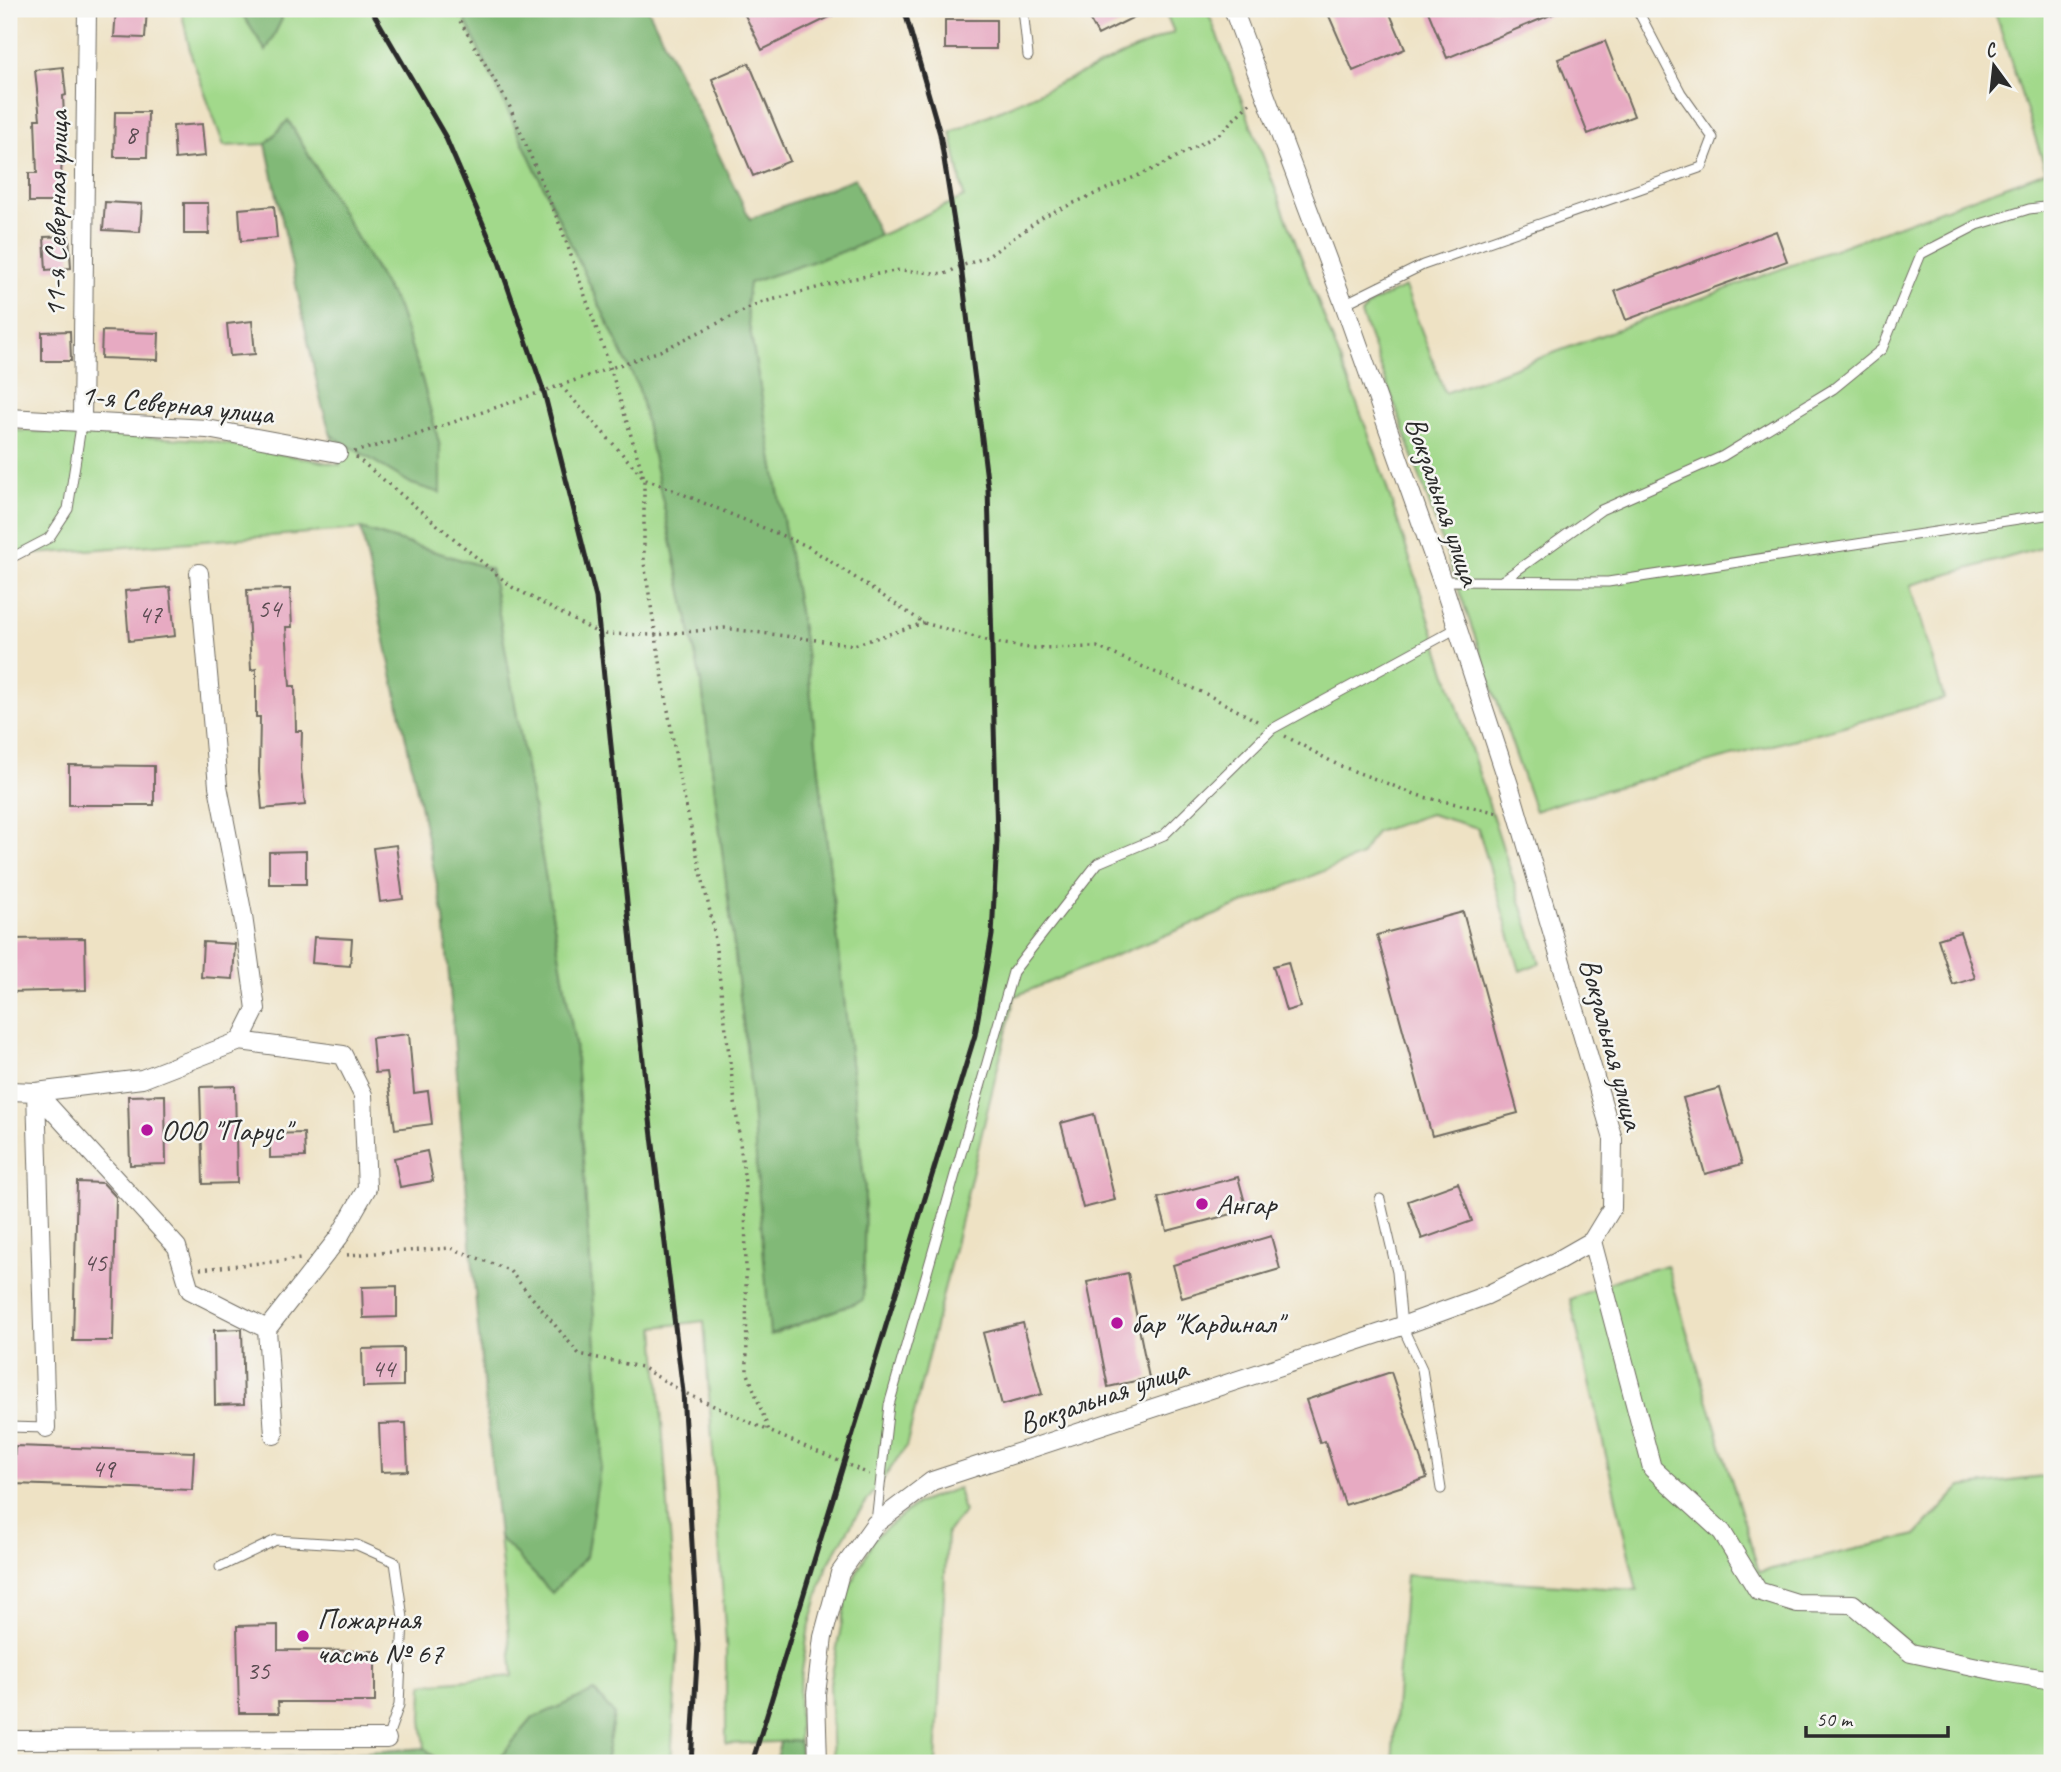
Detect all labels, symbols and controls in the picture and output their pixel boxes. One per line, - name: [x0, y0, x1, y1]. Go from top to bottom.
- north arrow: [1960, 32, 2030, 102]
- text: С: [1982, 37, 2000, 63]
- street label: 11-я Северная улица: [35, 108, 77, 318]
- house number: 8: [125, 118, 139, 151]
- street label: 1-я Северная улица: [79, 375, 277, 433]
- street label: Вокзальная улица: [1396, 412, 1490, 592]
- house number: 54: [257, 592, 283, 625]
- house number: 47: [138, 598, 163, 631]
- street label: Вокзальная улица: [1571, 954, 1654, 1136]
- place label: ООО "Парус": [161, 1111, 296, 1149]
- marker: ООО "Парус": [139, 1122, 155, 1138]
- place label: Ангар: [1216, 1185, 1278, 1223]
- marker: Ангар: [1194, 1196, 1210, 1212]
- house number: 45: [83, 1246, 108, 1279]
- place label: бар "Кардинал": [1131, 1304, 1288, 1342]
- marker: бар "Кардинал": [1109, 1315, 1125, 1331]
- street label: Вокзальная улица: [1014, 1349, 1194, 1443]
- house number: 44: [371, 1352, 397, 1385]
- house number: 49: [91, 1452, 117, 1485]
- place label: Пожарная часть № 67: [317, 1600, 445, 1672]
- marker: Пожарная часть № 67: [295, 1628, 311, 1644]
- house number: 35: [246, 1654, 271, 1687]
- scale bar: [1806, 1695, 1947, 1739]
- text: 50 m: [1816, 1706, 1854, 1732]

